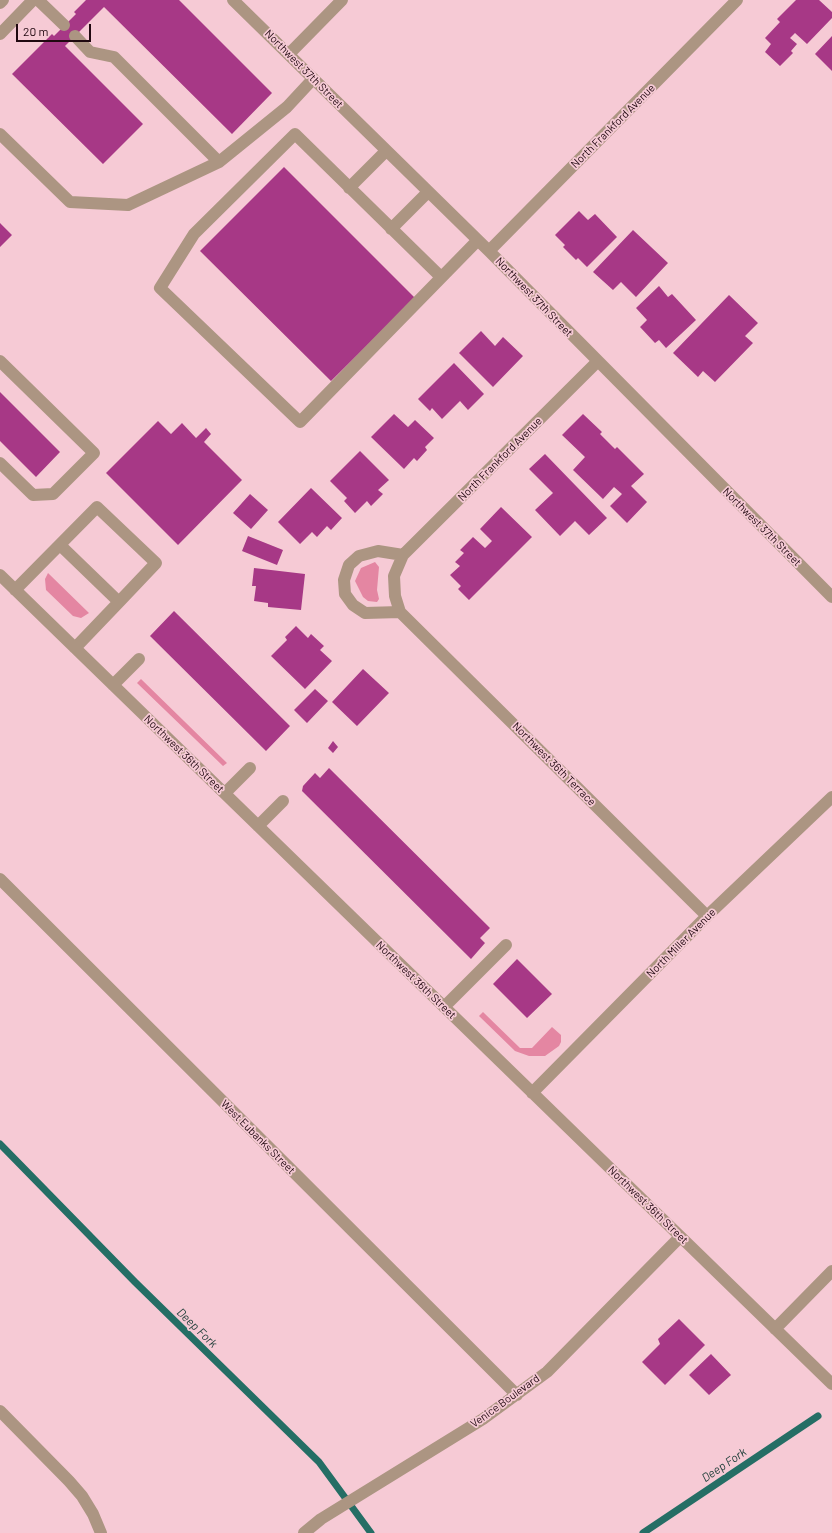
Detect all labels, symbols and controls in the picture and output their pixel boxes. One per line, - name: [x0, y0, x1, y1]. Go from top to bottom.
- scale bar: [18, 16, 93, 42]
- text: 20 m: [23, 24, 49, 38]
- street label: Northwest 37th Street: [262, 27, 346, 111]
- street label: North Frankford Avenue: [568, 81, 658, 171]
- street label: Northwest 37th Street: [493, 254, 575, 340]
- street label: North Frankford Avenue: [455, 414, 545, 504]
- street label: Northwest 37th Street: [720, 485, 804, 569]
- street label: Northwest 36th Street: [141, 712, 227, 796]
- street label: Northwest 36th Terrace: [510, 720, 598, 808]
- street label: North Miller Avenue: [644, 906, 718, 980]
- street label: Northwest 36th Street: [373, 938, 459, 1022]
- street label: West Eubanks Street: [218, 1097, 298, 1177]
- street label: Northwest 36th Street: [605, 1163, 691, 1247]
- water label: Deep Fork: [174, 1305, 220, 1351]
- street label: Venice Boulevard: [468, 1372, 542, 1430]
- water label: Deep Fork: [699, 1445, 749, 1485]

